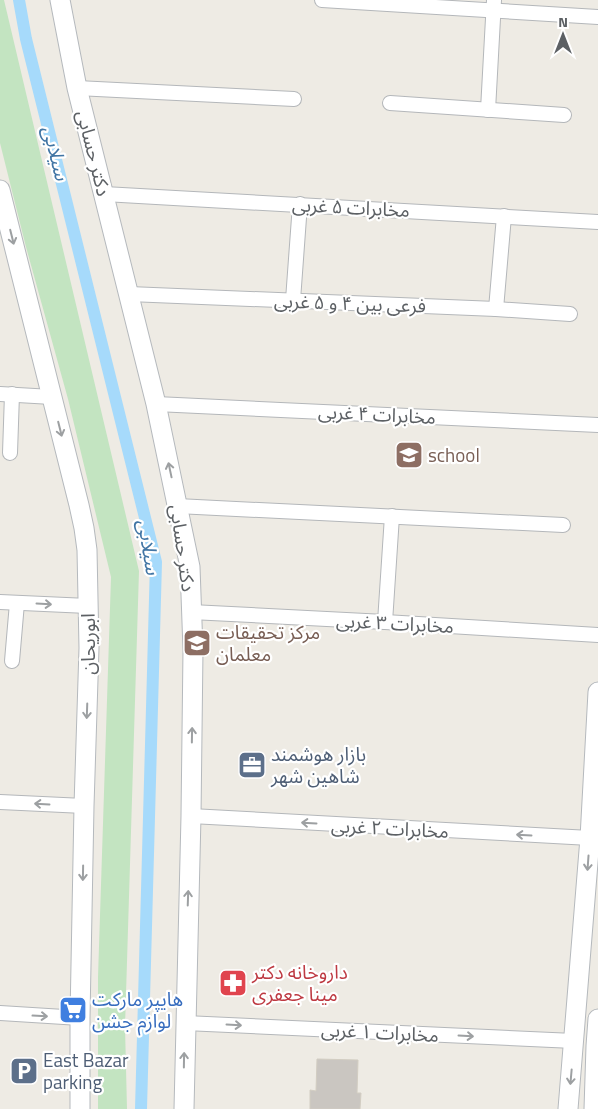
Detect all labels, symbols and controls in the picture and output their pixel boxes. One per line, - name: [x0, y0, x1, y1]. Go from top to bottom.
- north arrow: [538, 10, 588, 60]
- text: N: [558, 11, 568, 32]
- street label: دکتر حسابی: [70, 107, 119, 199]
- water label: سیلابی: [35, 122, 78, 184]
- street label: مخابرات ۵ غربی: [291, 189, 411, 224]
- one-way arrow: [8, 229, 17, 245]
- street label: فرعی بین ۴ و ۵ غربی: [274, 285, 426, 320]
- street label: مخابرات ۴ غربی: [317, 396, 437, 431]
- one-way arrow: [56, 420, 65, 436]
- school or university icon: school: [394, 440, 424, 470]
- place label: school: [428, 440, 480, 469]
- one-way arrow: [165, 462, 174, 478]
- street label: دکتر حسابی: [163, 503, 204, 593]
- water label: سیلابی: [130, 517, 169, 577]
- one-way arrow: [36, 599, 52, 609]
- street label: مخابرات ۳ غربی: [335, 605, 455, 640]
- street label: ابوریحان: [73, 613, 102, 675]
- place label: مرکز تحقیقات معلمان: [216, 617, 320, 668]
- school or university icon: مرکز تحقیقات معلمان: [182, 628, 212, 658]
- one-way arrow: [82, 702, 92, 718]
- one-way arrow: [187, 728, 197, 744]
- place label: بازار هوشمند شاهین شهر: [270, 739, 366, 790]
- office icon: بازار هوشمند شاهین شهر: [237, 750, 267, 780]
- one-way arrow: [34, 800, 50, 809]
- street label: مخابرات ۲ غربی: [330, 810, 450, 845]
- one-way arrow: [301, 819, 317, 828]
- one-way arrow: [516, 831, 532, 840]
- one-way arrow: [583, 855, 593, 871]
- one-way arrow: [78, 864, 88, 881]
- one-way arrow: [184, 890, 193, 906]
- place label: داروخانه دکتر مینا جعفری: [251, 957, 348, 1008]
- pharmacy icon: داروخانه دکتر مینا جعفری: [218, 968, 248, 998]
- place label: هایپر مارکت لوازم جشن: [92, 984, 183, 1036]
- supermarket icon: هایپر مارکت لوازم جشن: [58, 995, 88, 1025]
- one-way arrow: [32, 1011, 48, 1020]
- street label: مخابرات ۱ غربی: [320, 1014, 440, 1049]
- one-way arrow: [225, 1021, 241, 1030]
- one-way arrow: [458, 1032, 474, 1041]
- place label: East Bazar parking: [43, 1045, 129, 1096]
- one-way arrow: [179, 1053, 189, 1069]
- parking icon: East Bazar parking: [9, 1056, 39, 1086]
- one-way arrow: [566, 1069, 576, 1085]

